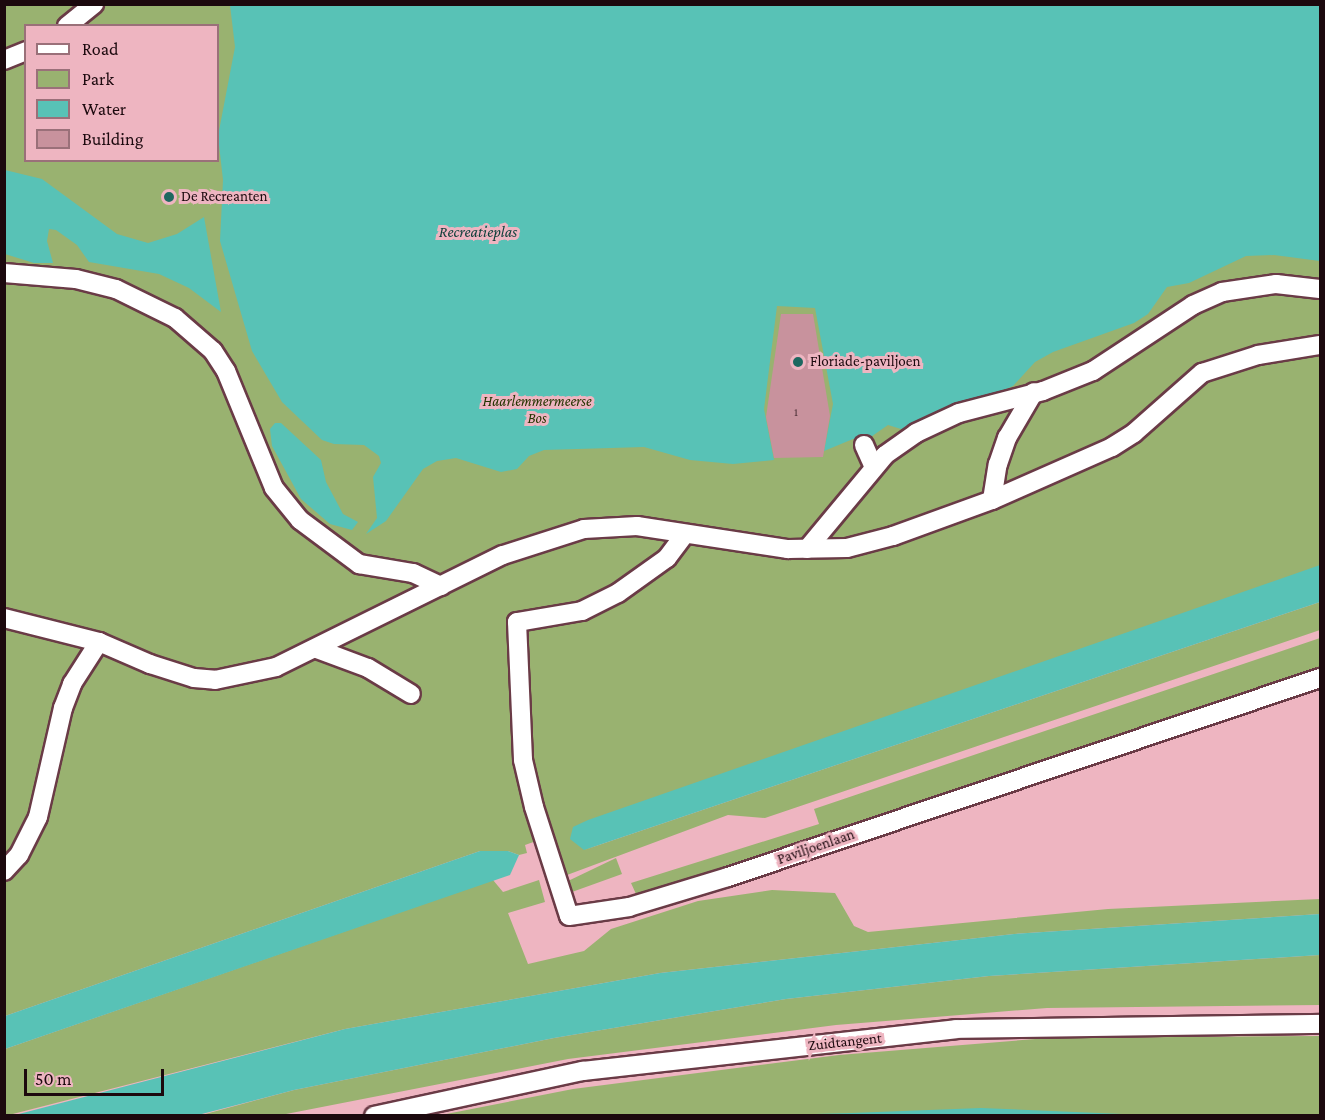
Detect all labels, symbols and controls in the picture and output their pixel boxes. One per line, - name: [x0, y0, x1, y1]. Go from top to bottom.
- legend: [24, 24, 219, 162]
- text: Road: [82, 39, 119, 59]
- text: Park: [82, 69, 114, 89]
- text: Water: [82, 99, 126, 119]
- text: Building: [82, 129, 143, 149]
- place label: De Recreanten: [181, 188, 267, 206]
- marker: De Recreanten: [162, 190, 176, 204]
- water label: Recreatieplas: [439, 222, 517, 242]
- place label: Floriade-paviljoen: [810, 353, 920, 371]
- marker: Floriade-paviljoen: [791, 355, 805, 369]
- park label: Haarlemmermeerse Bos: [482, 392, 592, 427]
- house number: 1: [794, 406, 798, 420]
- street label: Paviljoenlaan: [775, 825, 857, 869]
- street label: Zuidtangent: [807, 1029, 883, 1055]
- scale bar: [27, 1057, 166, 1095]
- text: 50 m: [35, 1069, 72, 1089]

